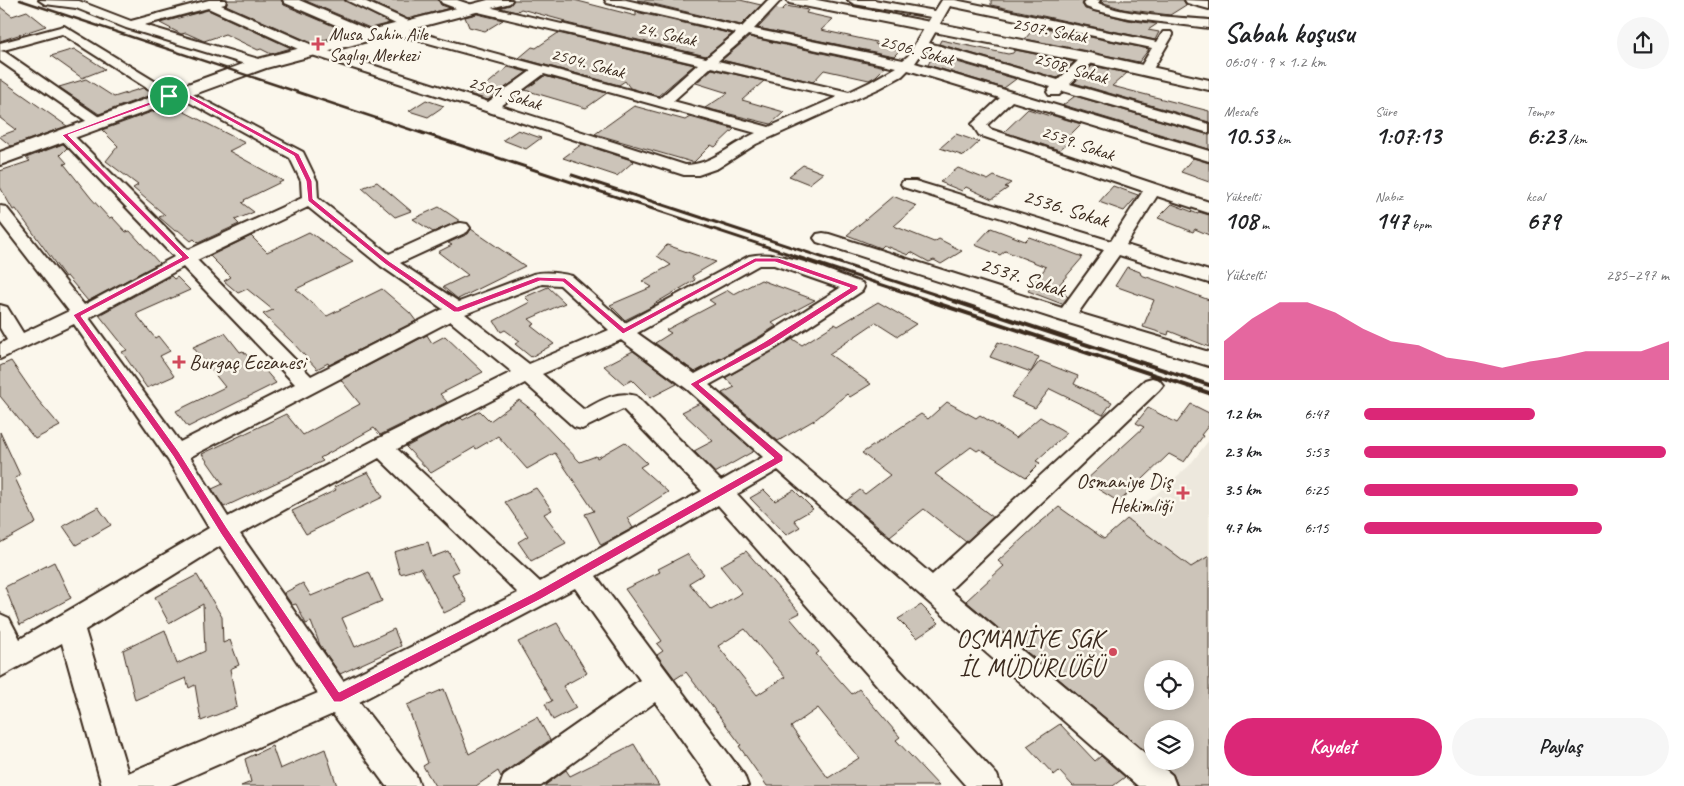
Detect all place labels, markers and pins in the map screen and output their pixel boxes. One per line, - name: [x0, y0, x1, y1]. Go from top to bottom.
- place label: Musa Sahin Aile Saglıgı Merkezi: [329, 23, 429, 66]
- marker: Musa Sahin Aile Saglıgı Merkezi: [311, 37, 325, 51]
- pin: [148, 75, 190, 117]
- place label: Burgaç Eczanesi: [189, 349, 308, 375]
- marker: Burgaç Eczanesi: [173, 356, 185, 368]
- place label: Osmaniye Diş Hekimliği: [1076, 468, 1175, 518]
- marker: Osmaniye Diş Hekimliği: [1176, 486, 1190, 500]
- place label: OSMANİYE SGK İL MÜDÜRLÜĞÜ: [956, 623, 1108, 684]
- marker: OSMANİYE SGK İL MÜDÜRLÜĞÜ: [1107, 646, 1119, 658]

